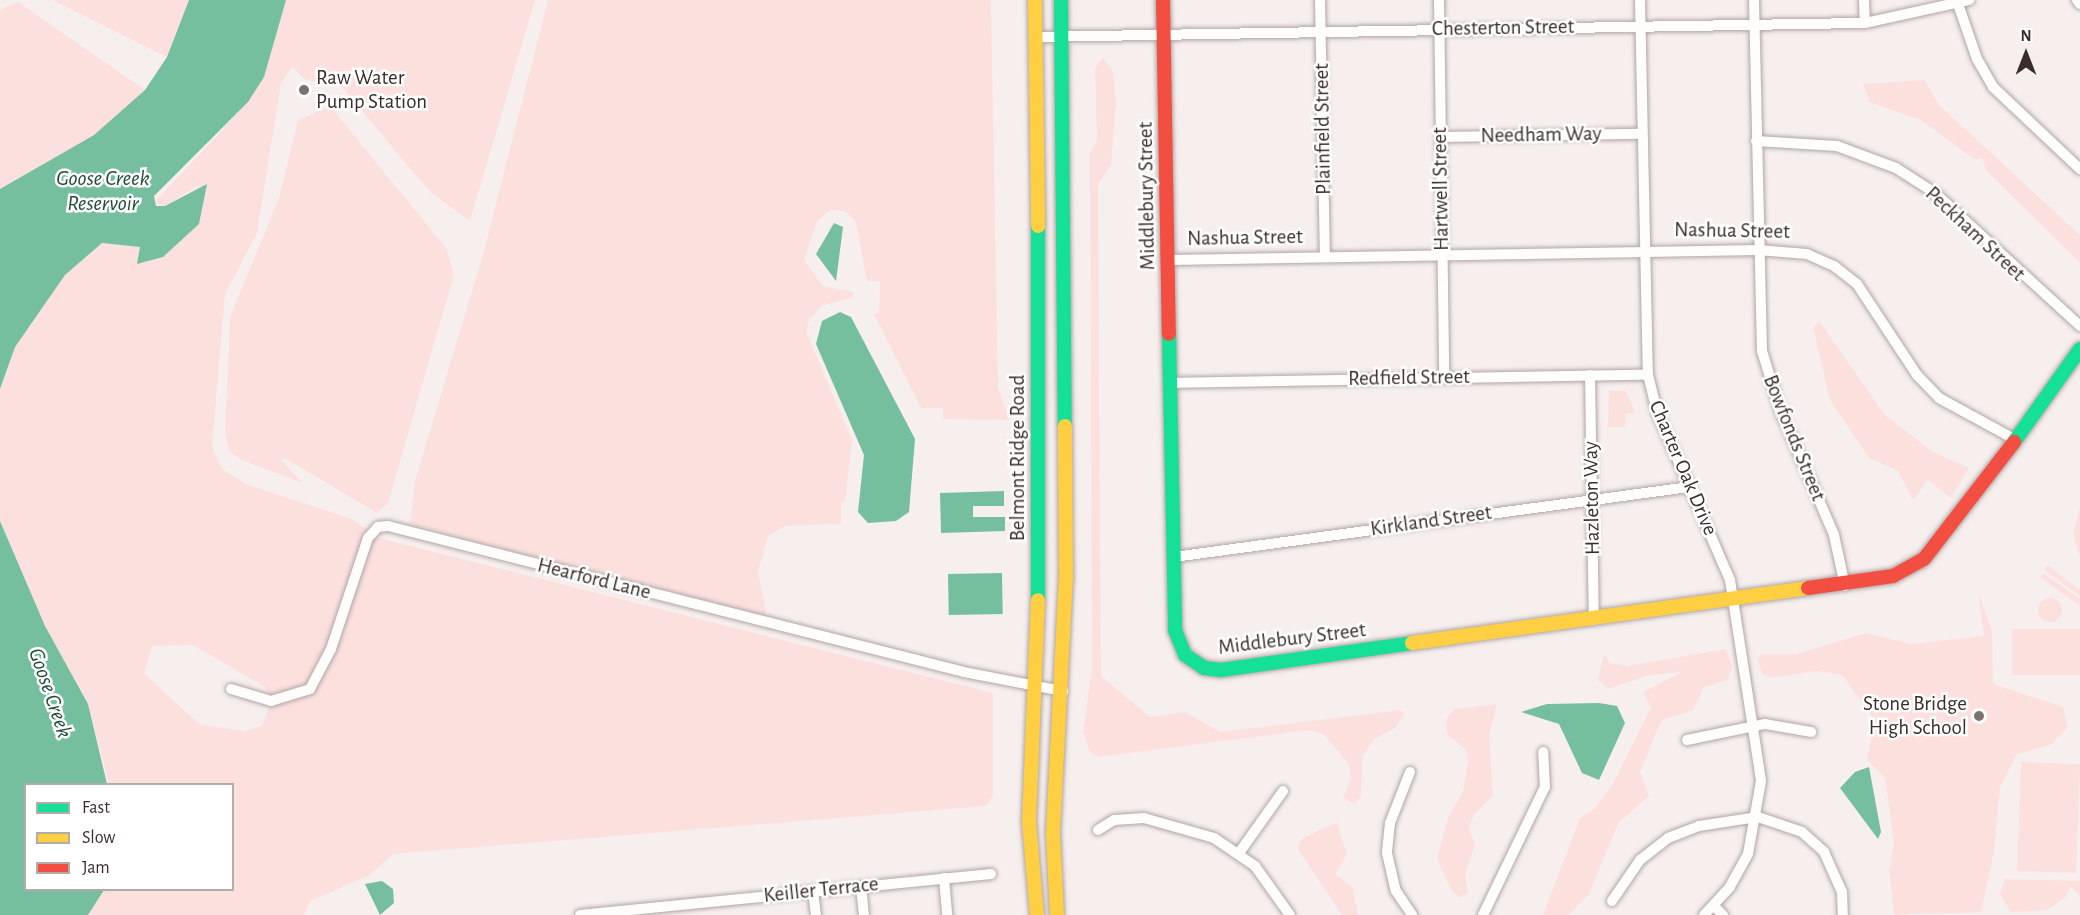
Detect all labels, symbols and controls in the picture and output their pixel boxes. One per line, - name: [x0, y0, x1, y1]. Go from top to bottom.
- street label: Chesterton Street: [1432, 14, 1574, 42]
- north arrow: [1996, 24, 2056, 84]
- text: N: [2020, 28, 2032, 44]
- street label: Plainfield Street: [1309, 63, 1337, 195]
- place label: Raw Water Pump Station: [316, 65, 427, 115]
- marker: Raw Water Pump Station: [297, 83, 311, 97]
- street label: Needham Way: [1480, 121, 1602, 149]
- street label: Middlebury Street: [1133, 122, 1161, 270]
- street label: Hartwell Street: [1427, 127, 1455, 251]
- water label: Goose Creek Reservoir: [56, 165, 150, 216]
- street label: Peckham Street: [1920, 181, 2030, 287]
- street label: Nashua Street: [1674, 217, 1790, 245]
- street label: Nashua Street: [1187, 224, 1303, 252]
- street label: Redfield Street: [1348, 364, 1470, 392]
- street label: Bowfonds Street: [1757, 371, 1831, 505]
- street label: Belmont Ridge Road: [1005, 375, 1031, 541]
- street label: Charter Oak Drive: [1643, 397, 1723, 539]
- street label: Hazleton Way: [1578, 441, 1606, 555]
- street label: Kirkland Street: [1369, 500, 1493, 542]
- street label: Hearford Lane: [535, 553, 653, 605]
- street label: Middlebury Street: [1217, 617, 1367, 661]
- water label: Goose Creek: [22, 645, 78, 741]
- place label: Stone Bridge High School: [1863, 691, 1967, 741]
- marker: Stone Bridge High School: [1972, 709, 1986, 723]
- legend: [24, 783, 234, 891]
- text: Fast: [82, 799, 110, 817]
- text: Slow: [82, 829, 115, 847]
- text: Jam: [82, 859, 110, 877]
- street label: Keiller Terrace: [762, 871, 880, 909]

